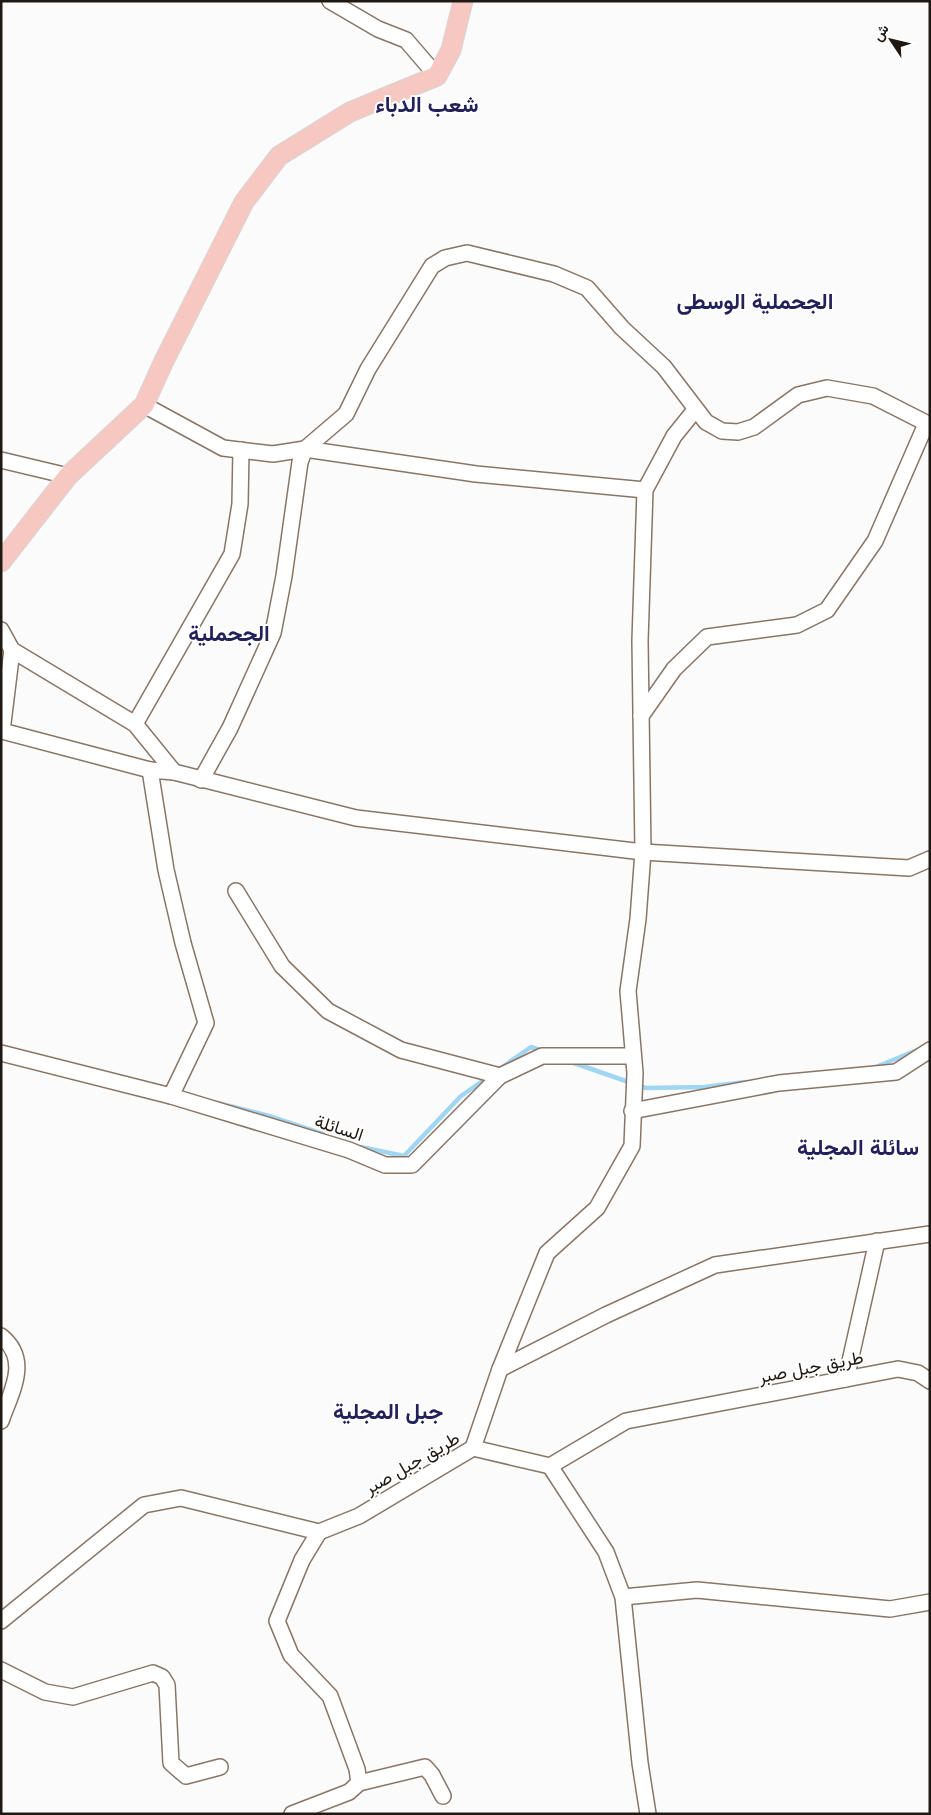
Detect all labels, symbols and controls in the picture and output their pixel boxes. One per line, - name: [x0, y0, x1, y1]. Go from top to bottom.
- north arrow: [866, 15, 916, 65]
- text: ش: [868, 20, 893, 45]
- district label: شعب الدباء: [375, 90, 479, 118]
- district label: الجحملية الوسطى: [677, 287, 833, 315]
- district label: الجحملية: [188, 619, 270, 647]
- street label: السائلة: [312, 1109, 366, 1146]
- district label: سائلة المجلية: [797, 1133, 919, 1161]
- street label: طريق جبل صبر: [756, 1345, 865, 1388]
- district label: جبل المجلية: [333, 1397, 443, 1425]
- street label: طريق جبل صبر: [359, 1426, 463, 1500]

